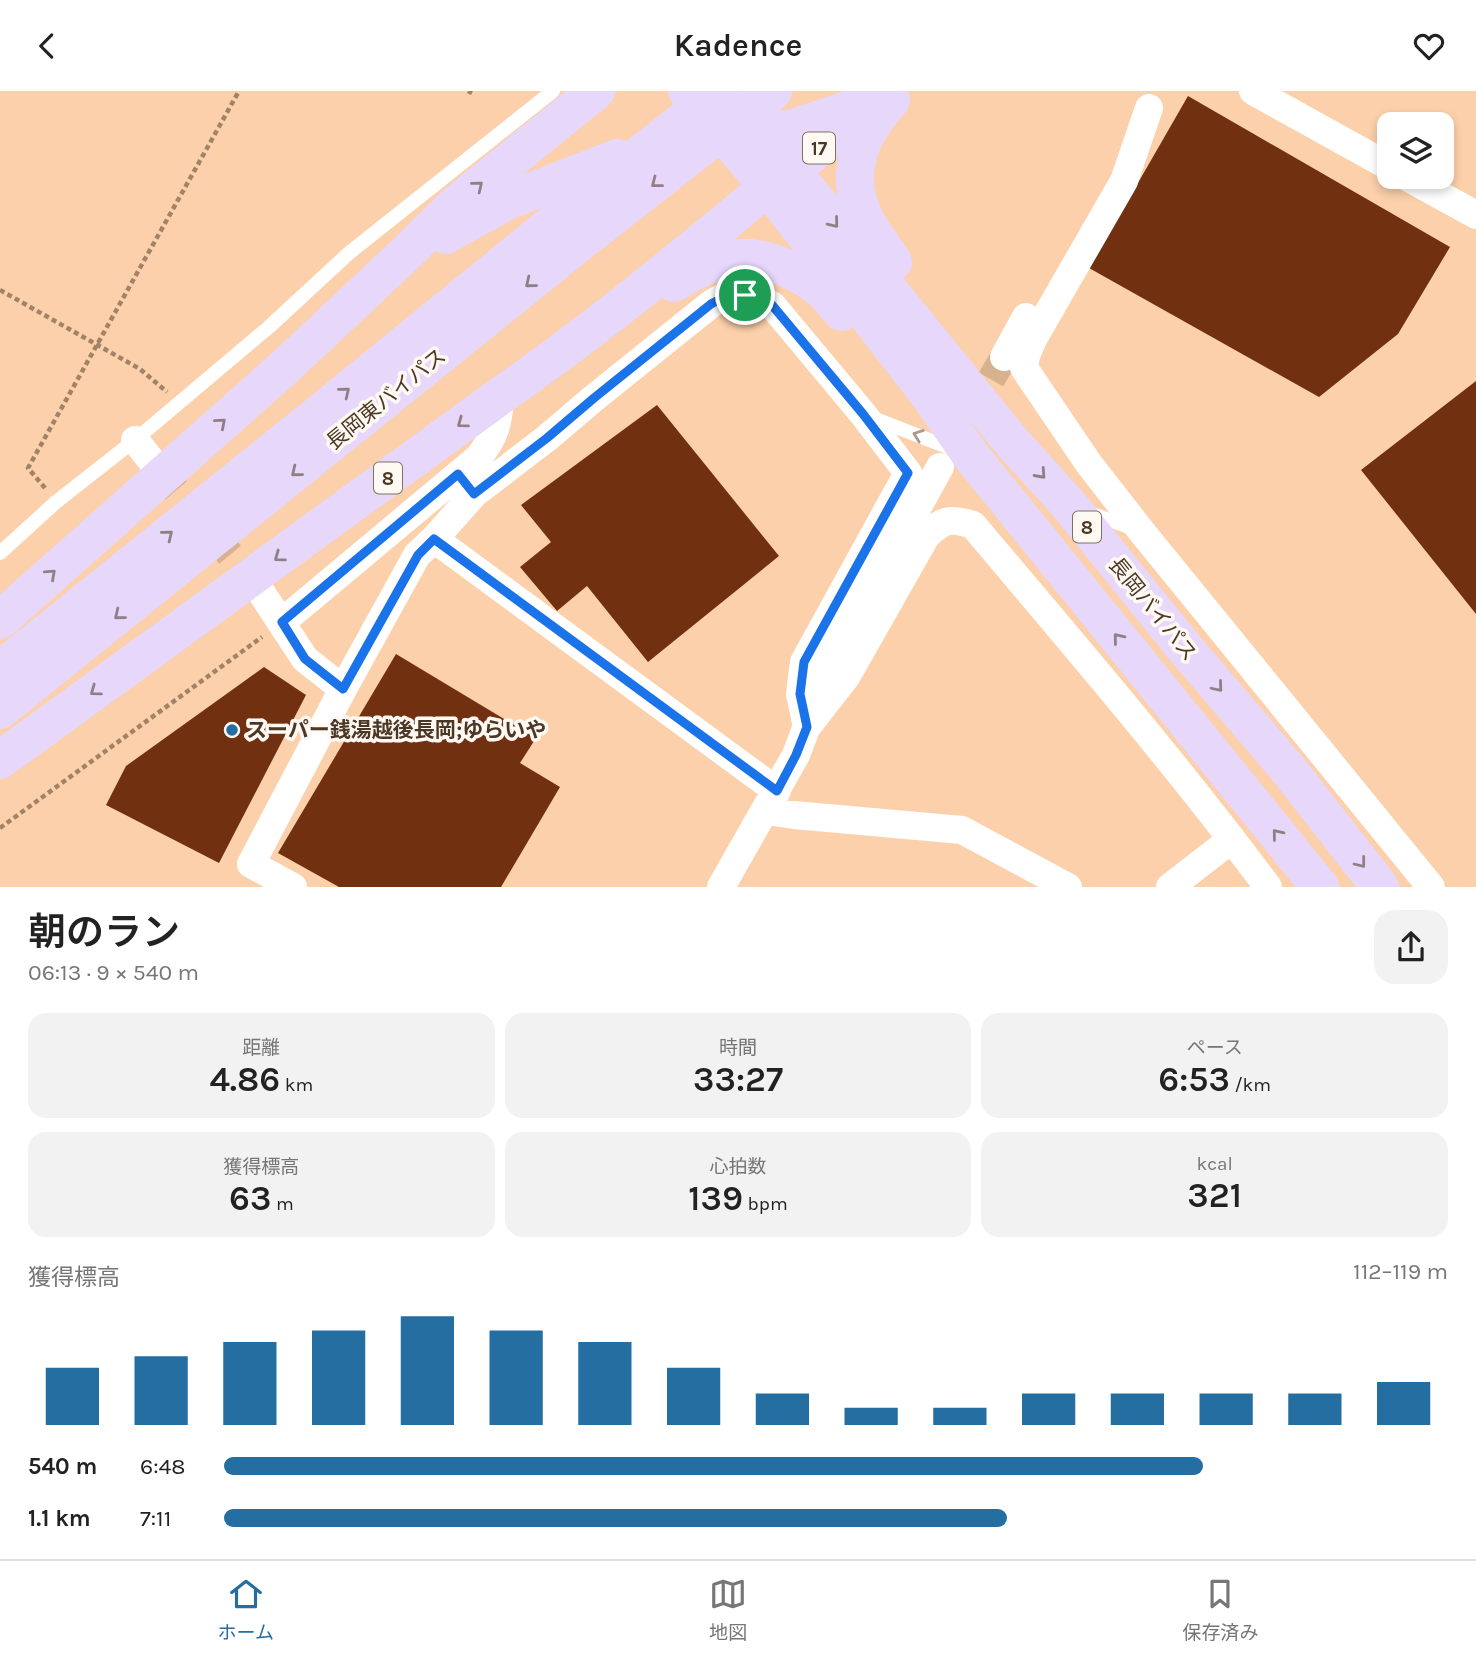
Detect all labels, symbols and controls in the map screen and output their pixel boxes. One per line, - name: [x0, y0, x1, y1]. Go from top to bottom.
- icon: back: [28, 27, 66, 65]
- text: Kadence: [674, 27, 802, 64]
- icon: heart: [1410, 27, 1448, 65]
- map controls: [1377, 112, 1454, 189]
- button: layers: [1377, 112, 1454, 189]
- road number: 17: [803, 132, 835, 163]
- one-way arrow: [652, 174, 664, 187]
- one-way arrow: [470, 182, 483, 194]
- one-way arrow: [826, 214, 838, 227]
- pin: [715, 265, 775, 325]
- one-way arrow: [526, 275, 539, 287]
- icon: arrive: [726, 276, 764, 314]
- street label: 長岡東バイパス: [321, 344, 451, 454]
- one-way arrow: [337, 388, 350, 400]
- one-way arrow: [458, 415, 470, 428]
- one-way arrow: [213, 419, 226, 431]
- one-way arrow: [913, 429, 925, 443]
- road number: 8: [374, 463, 402, 493]
- one-way arrow: [291, 464, 304, 476]
- one-way arrow: [1032, 466, 1045, 479]
- road number: 8: [1073, 511, 1101, 543]
- one-way arrow: [160, 530, 172, 543]
- one-way arrow: [274, 549, 287, 562]
- street label: 長岡バイパス: [1104, 553, 1202, 665]
- one-way arrow: [43, 570, 56, 582]
- one-way arrow: [114, 606, 126, 619]
- one-way arrow: [1114, 634, 1127, 646]
- one-way arrow: [1210, 678, 1222, 691]
- one-way arrow: [90, 683, 103, 695]
- place label: スーパー銭湯越後長岡;ゆらいや: [246, 718, 546, 742]
- marker: スーパー銭湯越後長岡;ゆらいや: [224, 722, 240, 738]
- one-way arrow: [1273, 829, 1285, 842]
- one-way arrow: [1352, 856, 1365, 868]
- text: 朝のラン: [28, 910, 180, 955]
- button: share: [1374, 910, 1448, 984]
- text: 06:13 · 9 × 540 m: [28, 959, 199, 986]
- text: 距離: [242, 1037, 280, 1059]
- text: 時間: [719, 1037, 757, 1059]
- text: ペース: [1187, 1037, 1243, 1059]
- text: 4.86: [209, 1059, 280, 1100]
- text: 33:27: [693, 1059, 783, 1100]
- text: 6:53: [1158, 1059, 1230, 1100]
- text: km: [280, 1074, 313, 1096]
- text: /km: [1230, 1074, 1271, 1096]
- text: kcal: [1197, 1153, 1233, 1175]
- text: 獲得標高: [223, 1156, 299, 1178]
- text: 心拍数: [709, 1156, 767, 1178]
- text: 321: [1187, 1175, 1242, 1216]
- text: 63: [229, 1178, 271, 1219]
- text: 139: [688, 1178, 743, 1219]
- text: m: [271, 1193, 294, 1215]
- text: bpm: [743, 1193, 788, 1215]
- text: 112–119 m: [1353, 1258, 1448, 1285]
- text: 獲得標高: [28, 1264, 120, 1291]
- text: 540 m: [28, 1453, 97, 1480]
- text: 6:48: [140, 1453, 185, 1480]
- text: 1.1 km: [28, 1505, 91, 1532]
- text: 7:11: [140, 1505, 171, 1532]
- tab: ホーム: [218, 1575, 274, 1644]
- tab: 地図: [709, 1575, 747, 1644]
- tab: 保存済み: [1182, 1575, 1258, 1644]

